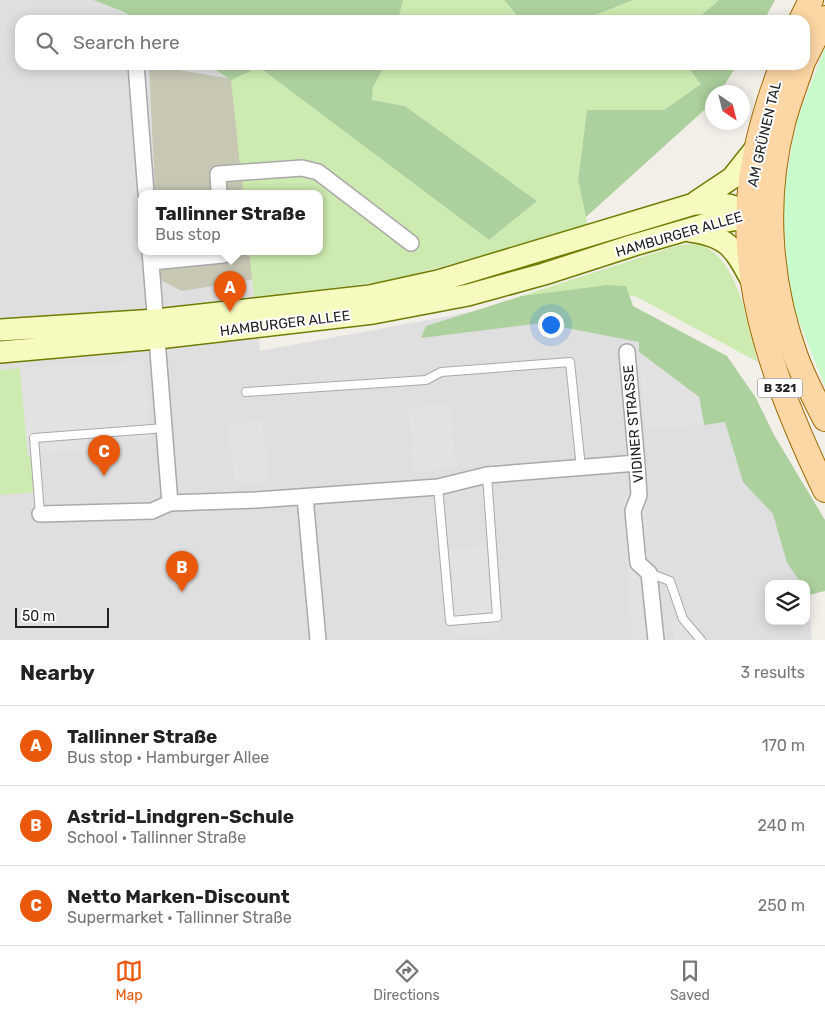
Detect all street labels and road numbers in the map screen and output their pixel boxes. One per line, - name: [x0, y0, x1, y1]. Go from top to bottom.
- street label: AM GRÜNEN TAL: [744, 80, 785, 189]
- street label: HAMBURGER ALLEE: [614, 208, 745, 261]
- street label: HAMBURGER ALLEE: [219, 307, 351, 340]
- street label: VIDINER STRASSE: [620, 364, 647, 484]
- road number: B 321: [758, 378, 802, 398]

